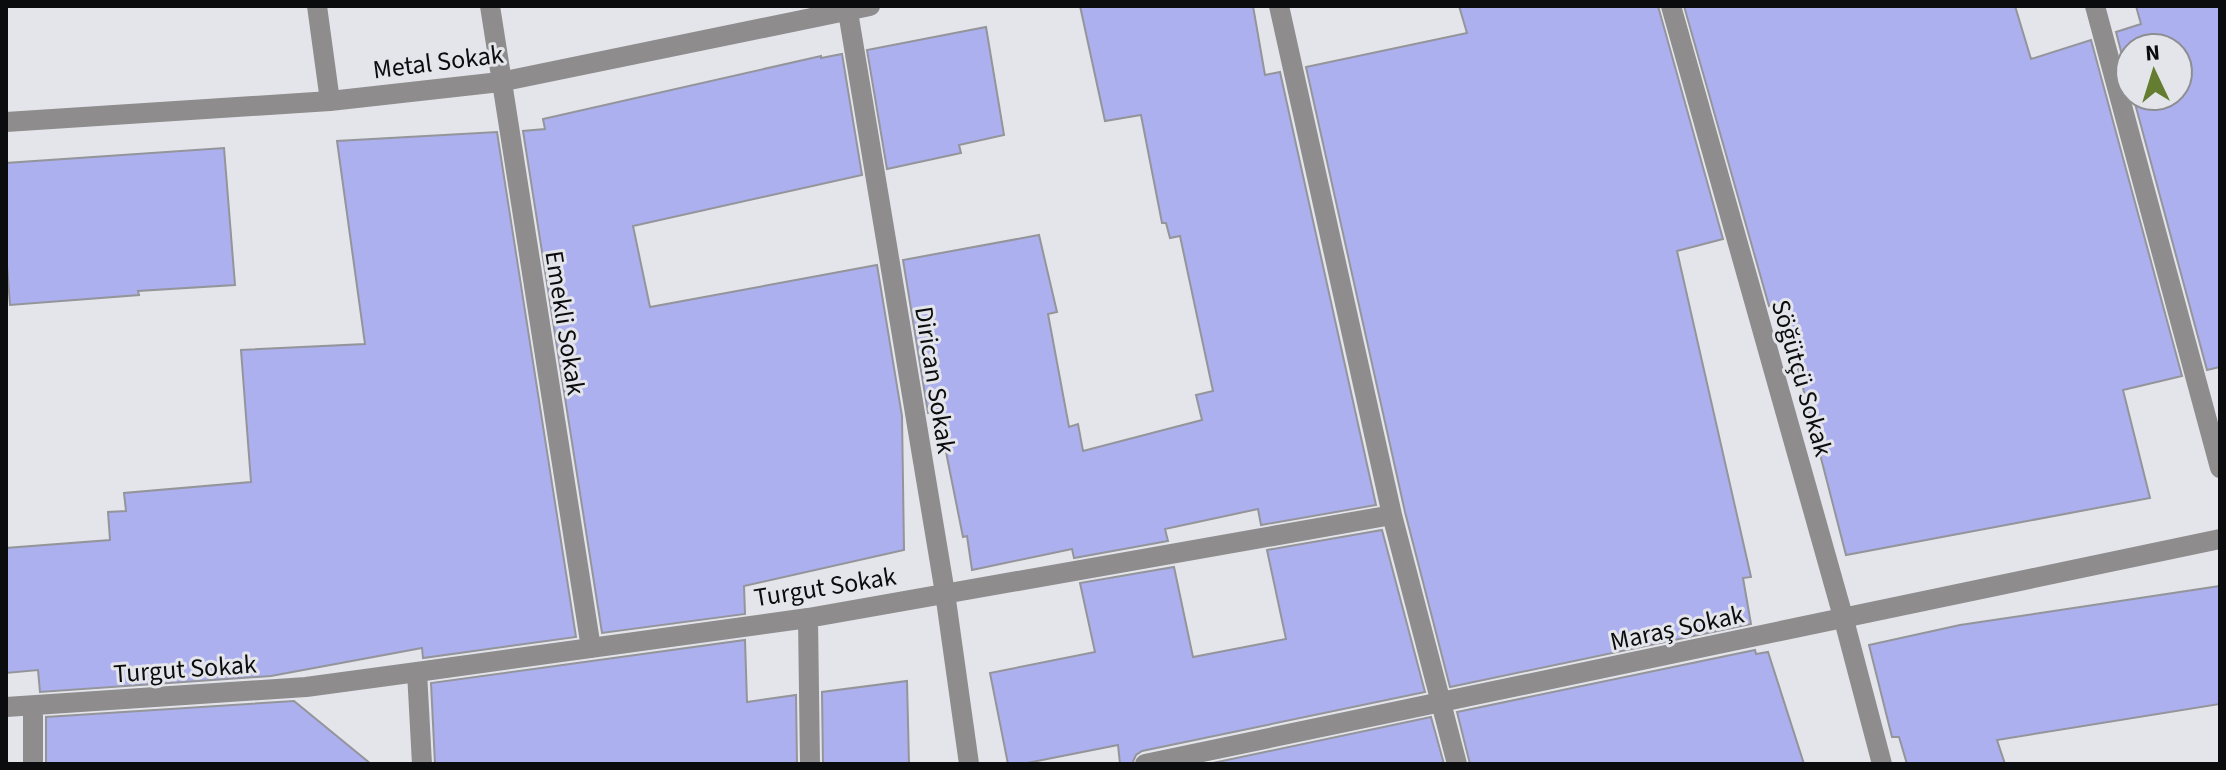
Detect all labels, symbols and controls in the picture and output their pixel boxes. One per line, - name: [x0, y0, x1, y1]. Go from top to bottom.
- north arrow: [2114, 32, 2194, 112]
- street label: Metal Sokak: [371, 36, 506, 88]
- text: N: [2144, 37, 2161, 70]
- street label: Emekli Sokak: [535, 248, 595, 398]
- street label: Söğütçü Sokak: [1762, 295, 1842, 461]
- street label: Dirican Sokak: [905, 304, 965, 456]
- street label: Turgut Sokak: [751, 557, 899, 616]
- street label: Maraş Sokak: [1607, 596, 1748, 660]
- street label: Turgut Sokak: [112, 646, 258, 692]

